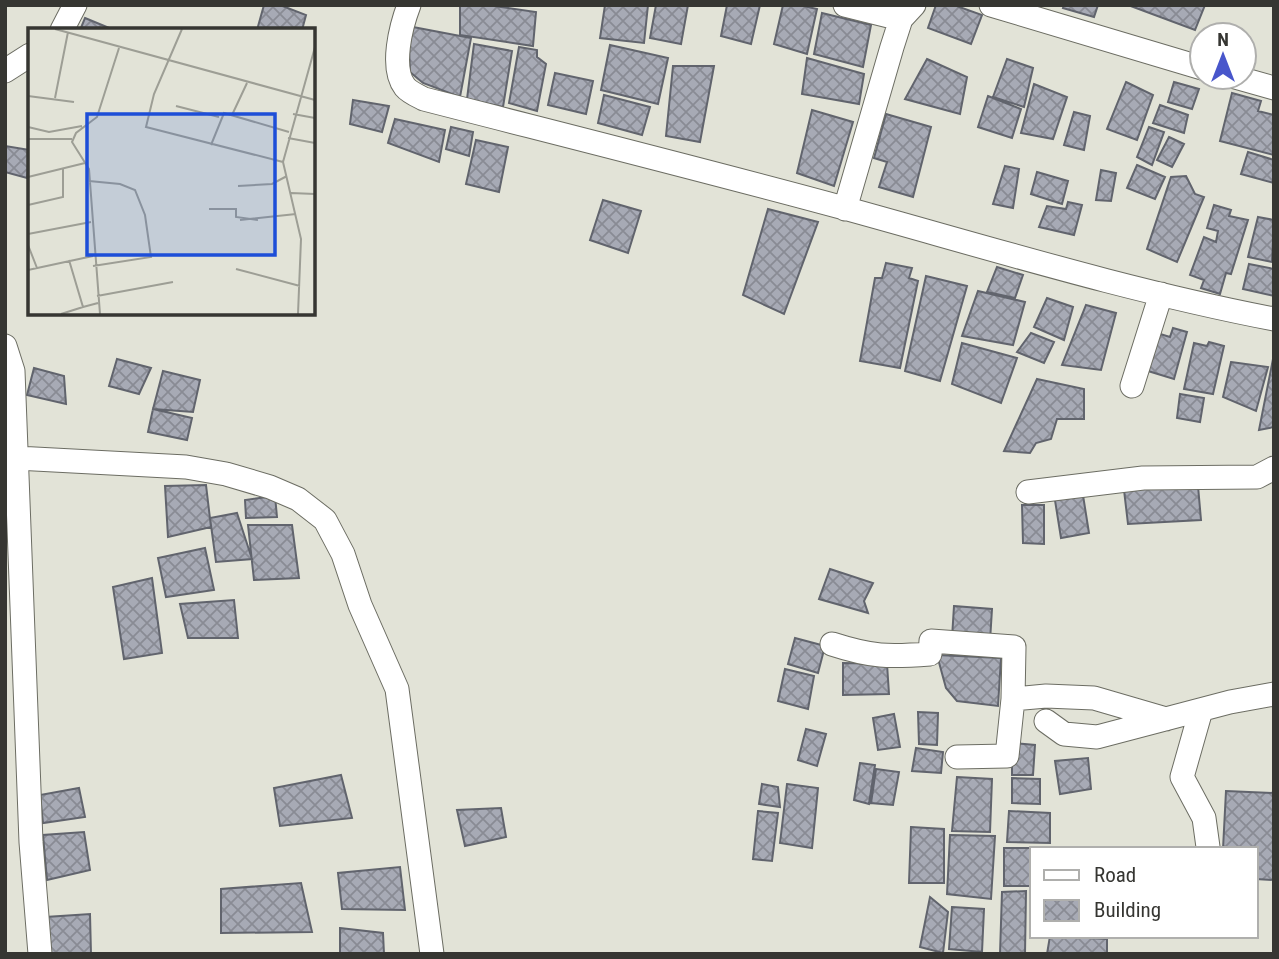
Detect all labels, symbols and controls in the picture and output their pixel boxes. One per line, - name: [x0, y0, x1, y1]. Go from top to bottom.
- north arrow: [1188, 21, 1258, 91]
- inset map: [28, 28, 315, 315]
- text: N: [1217, 28, 1229, 51]
- legend: [1030, 847, 1258, 938]
- text: Road: [1094, 863, 1136, 887]
- text: Building: [1094, 898, 1161, 922]

